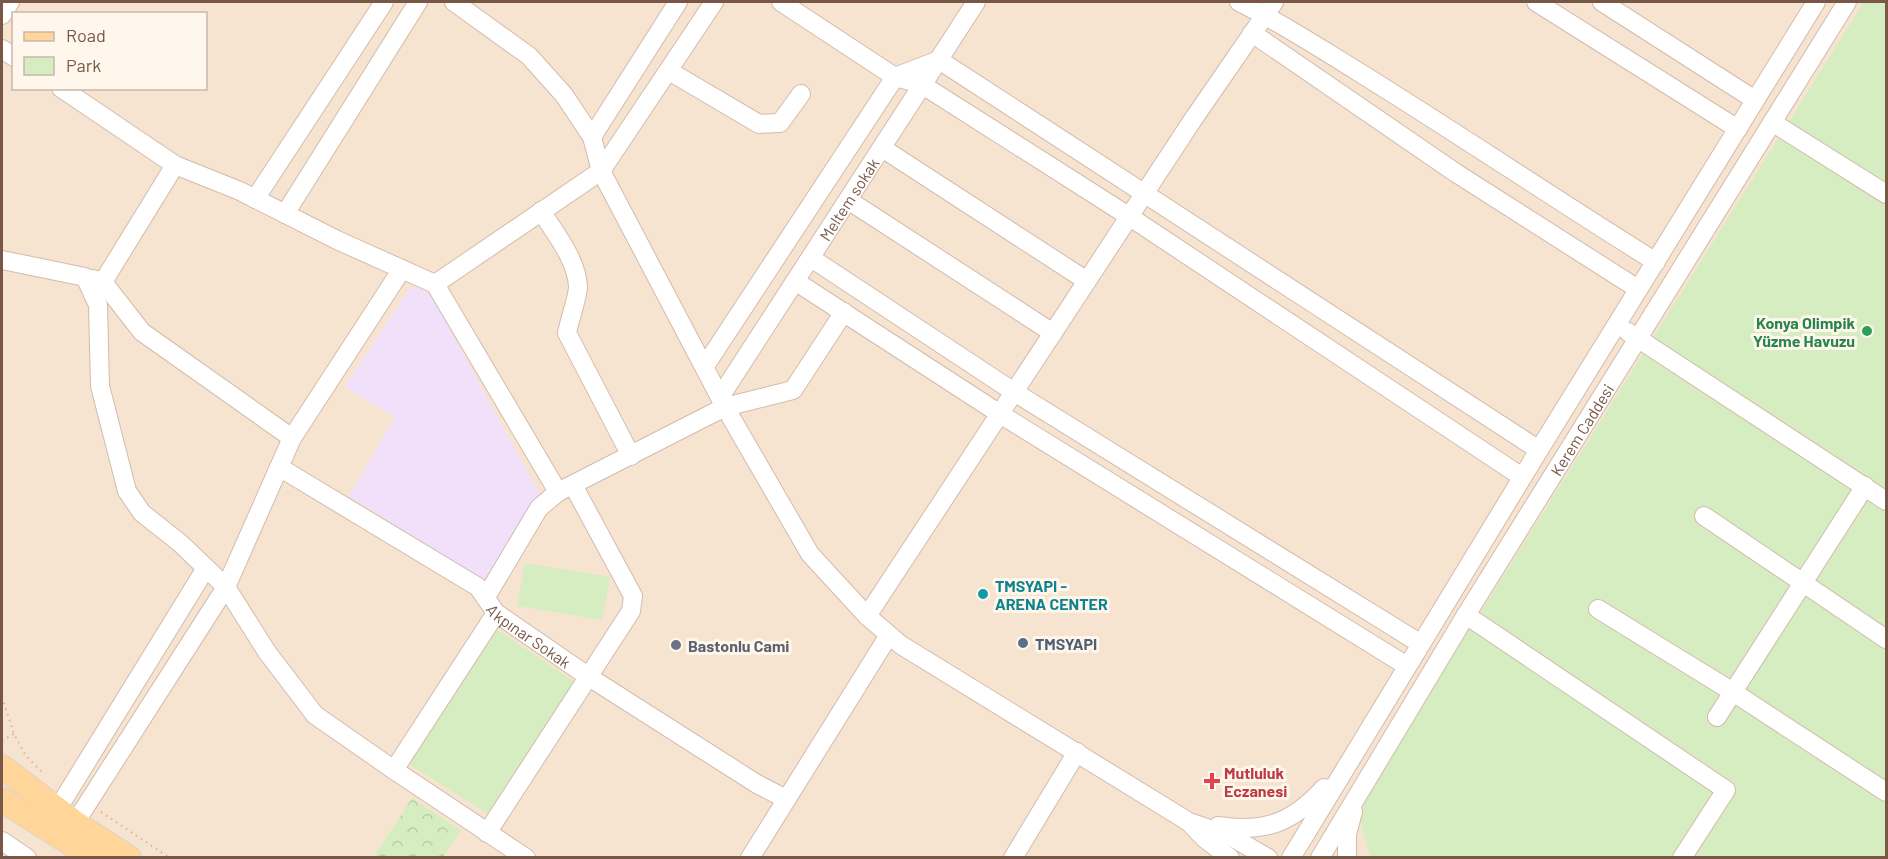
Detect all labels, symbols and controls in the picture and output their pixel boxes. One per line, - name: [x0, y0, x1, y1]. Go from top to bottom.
- legend: [12, 12, 207, 90]
- text: Road: [66, 24, 106, 46]
- text: Park: [66, 54, 101, 76]
- street label: Meltem sokak: [815, 154, 882, 244]
- place label: Konya Olimpik Yüzme Havuzu: [1753, 313, 1855, 350]
- marker: Konya Olimpik Yüzme Havuzu: [1860, 324, 1874, 338]
- street label: Kerem Caddesi: [1546, 380, 1617, 479]
- place label: TMSYAPI - ARENA CENTER: [995, 576, 1108, 613]
- marker: TMSYAPI - ARENA CENTER: [976, 587, 990, 601]
- street label: Akpınar Sokak: [483, 600, 575, 671]
- place label: TMSYAPI: [1035, 634, 1097, 653]
- place label: Bastonlu Cami: [688, 636, 789, 655]
- marker: TMSYAPI: [1016, 636, 1030, 650]
- marker: Bastonlu Cami: [669, 638, 683, 652]
- place label: Mutluluk Eczanesi: [1224, 763, 1287, 800]
- marker: Mutluluk Eczanesi: [1205, 774, 1219, 788]

